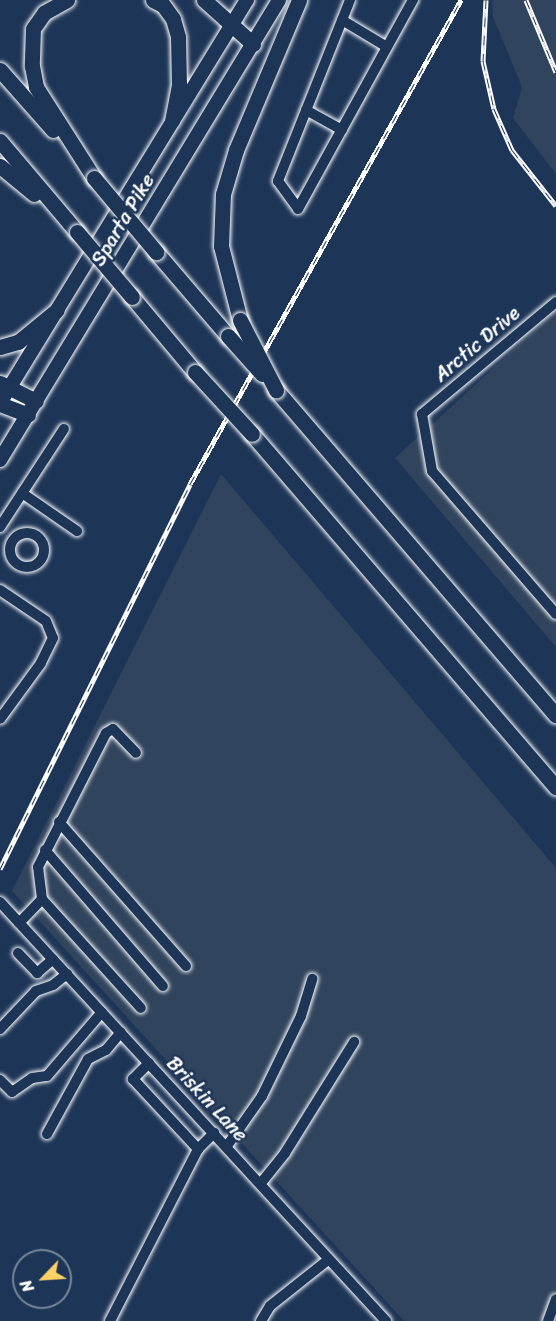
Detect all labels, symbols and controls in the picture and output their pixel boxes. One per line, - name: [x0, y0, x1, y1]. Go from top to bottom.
- street label: Sparta Pike: [86, 170, 160, 270]
- street label: Arctic Drive: [429, 301, 525, 387]
- street label: Briskin Lane: [161, 1051, 253, 1147]
- north arrow: [12, 1249, 72, 1309]
- text: N: [12, 1275, 43, 1297]

